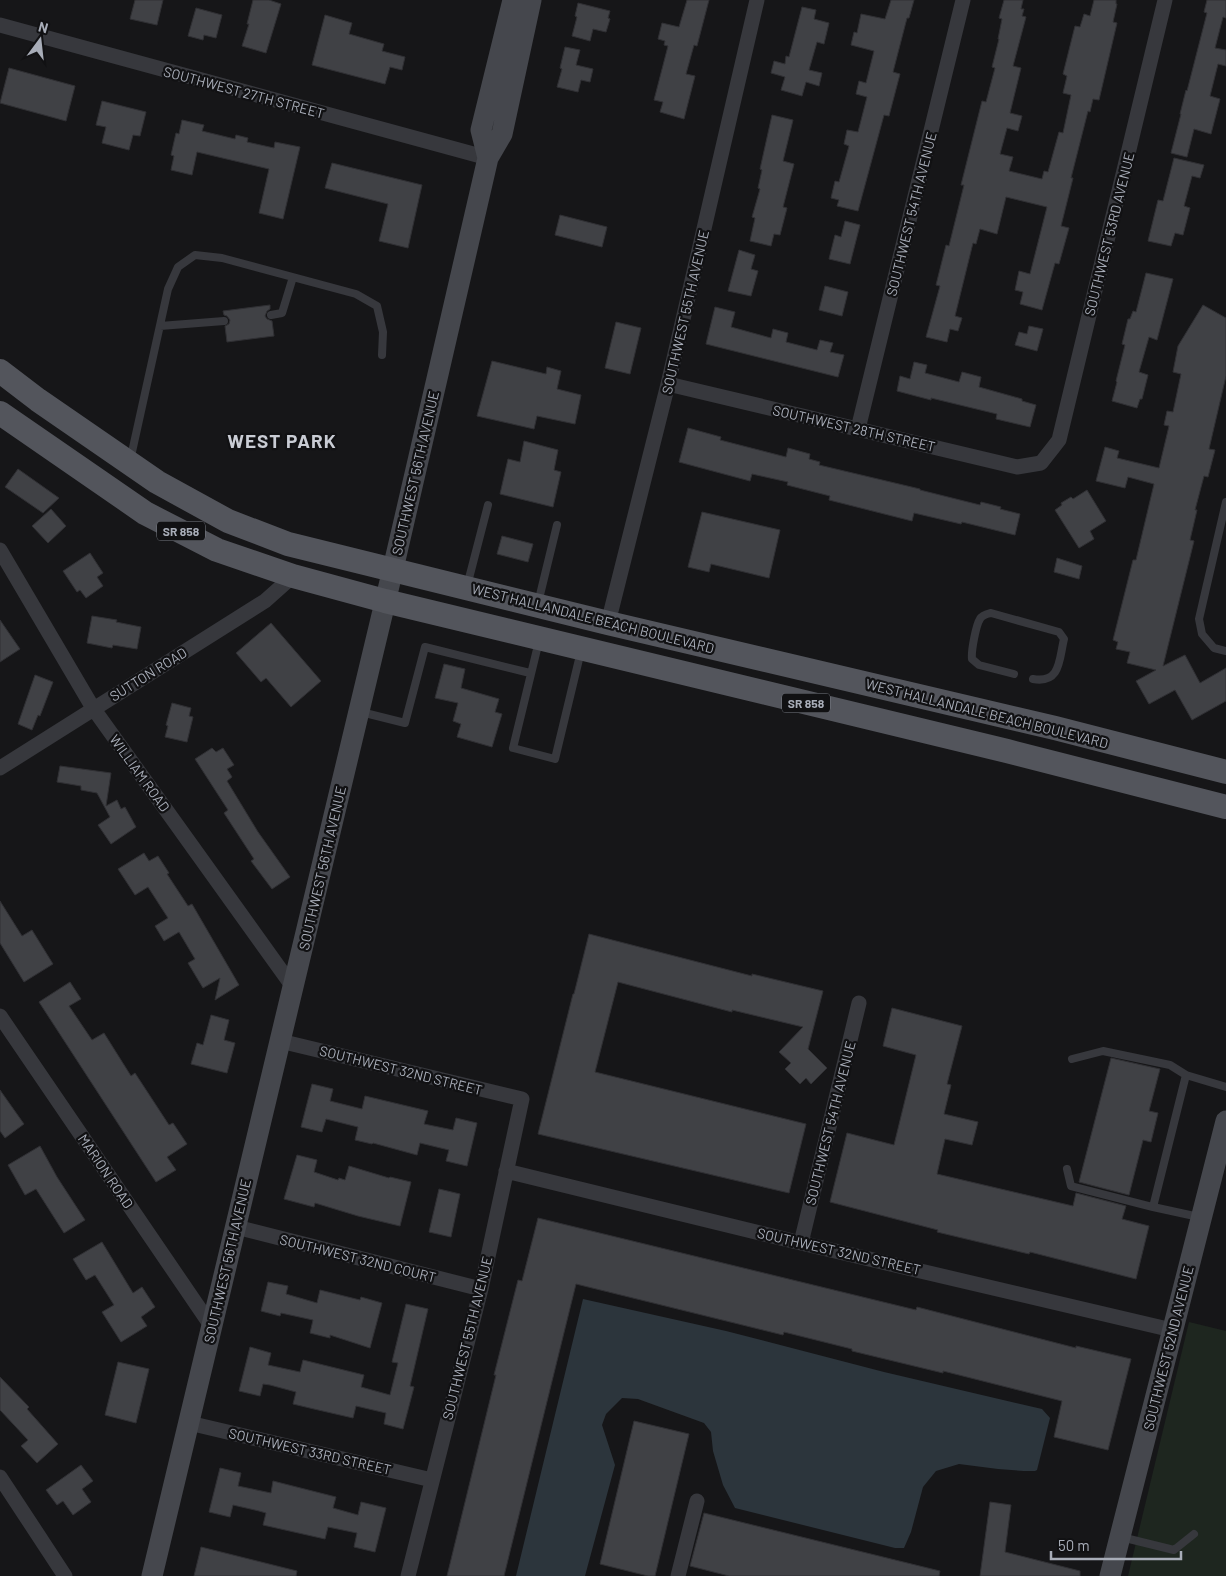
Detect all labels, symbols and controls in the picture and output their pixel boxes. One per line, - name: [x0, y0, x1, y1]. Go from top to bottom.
- north arrow: [15, 15, 65, 65]
- text: N: [37, 18, 50, 36]
- street label: SOUTHWEST 27TH STREET: [162, 62, 326, 122]
- street label: SOUTHWEST 54TH AVENUE: [882, 130, 940, 298]
- street label: SOUTHWEST 53RD AVENUE: [1080, 150, 1138, 318]
- street label: SOUTHWEST 55TH AVENUE: [658, 228, 712, 396]
- street label: SOUTHWEST 56TH AVENUE: [388, 389, 442, 557]
- street label: SOUTHWEST 28TH STREET: [771, 401, 937, 455]
- district label: WEST PARK: [227, 429, 337, 452]
- road number: SR 858: [157, 522, 205, 540]
- street label: WEST HALLANDALE BEACH BOULEVARD: [470, 580, 716, 656]
- street label: SUTTON ROAD: [106, 643, 190, 705]
- street label: WEST HALLANDALE BEACH BOULEVARD: [864, 675, 1110, 751]
- road number: SR 858: [782, 694, 830, 712]
- street label: WILLIAM ROAD: [106, 731, 174, 815]
- street label: SOUTHWEST 56TH AVENUE: [295, 784, 349, 952]
- street label: SOUTHWEST 54TH AVENUE: [801, 1039, 859, 1207]
- street label: SOUTHWEST 32ND STREET: [318, 1042, 484, 1098]
- street label: MARION ROAD: [75, 1131, 137, 1211]
- street label: SOUTHWEST 56TH AVENUE: [200, 1177, 254, 1345]
- street label: SOUTHWEST 32ND STREET: [756, 1224, 922, 1278]
- street label: SOUTHWEST 32ND COURT: [278, 1230, 438, 1286]
- street label: SOUTHWEST 55TH AVENUE: [438, 1254, 496, 1422]
- street label: SOUTHWEST 52ND AVENUE: [1139, 1264, 1197, 1432]
- street label: SOUTHWEST 33RD STREET: [227, 1424, 393, 1478]
- scale bar: [1051, 1528, 1181, 1560]
- text: 50 m: [1058, 1536, 1090, 1554]

